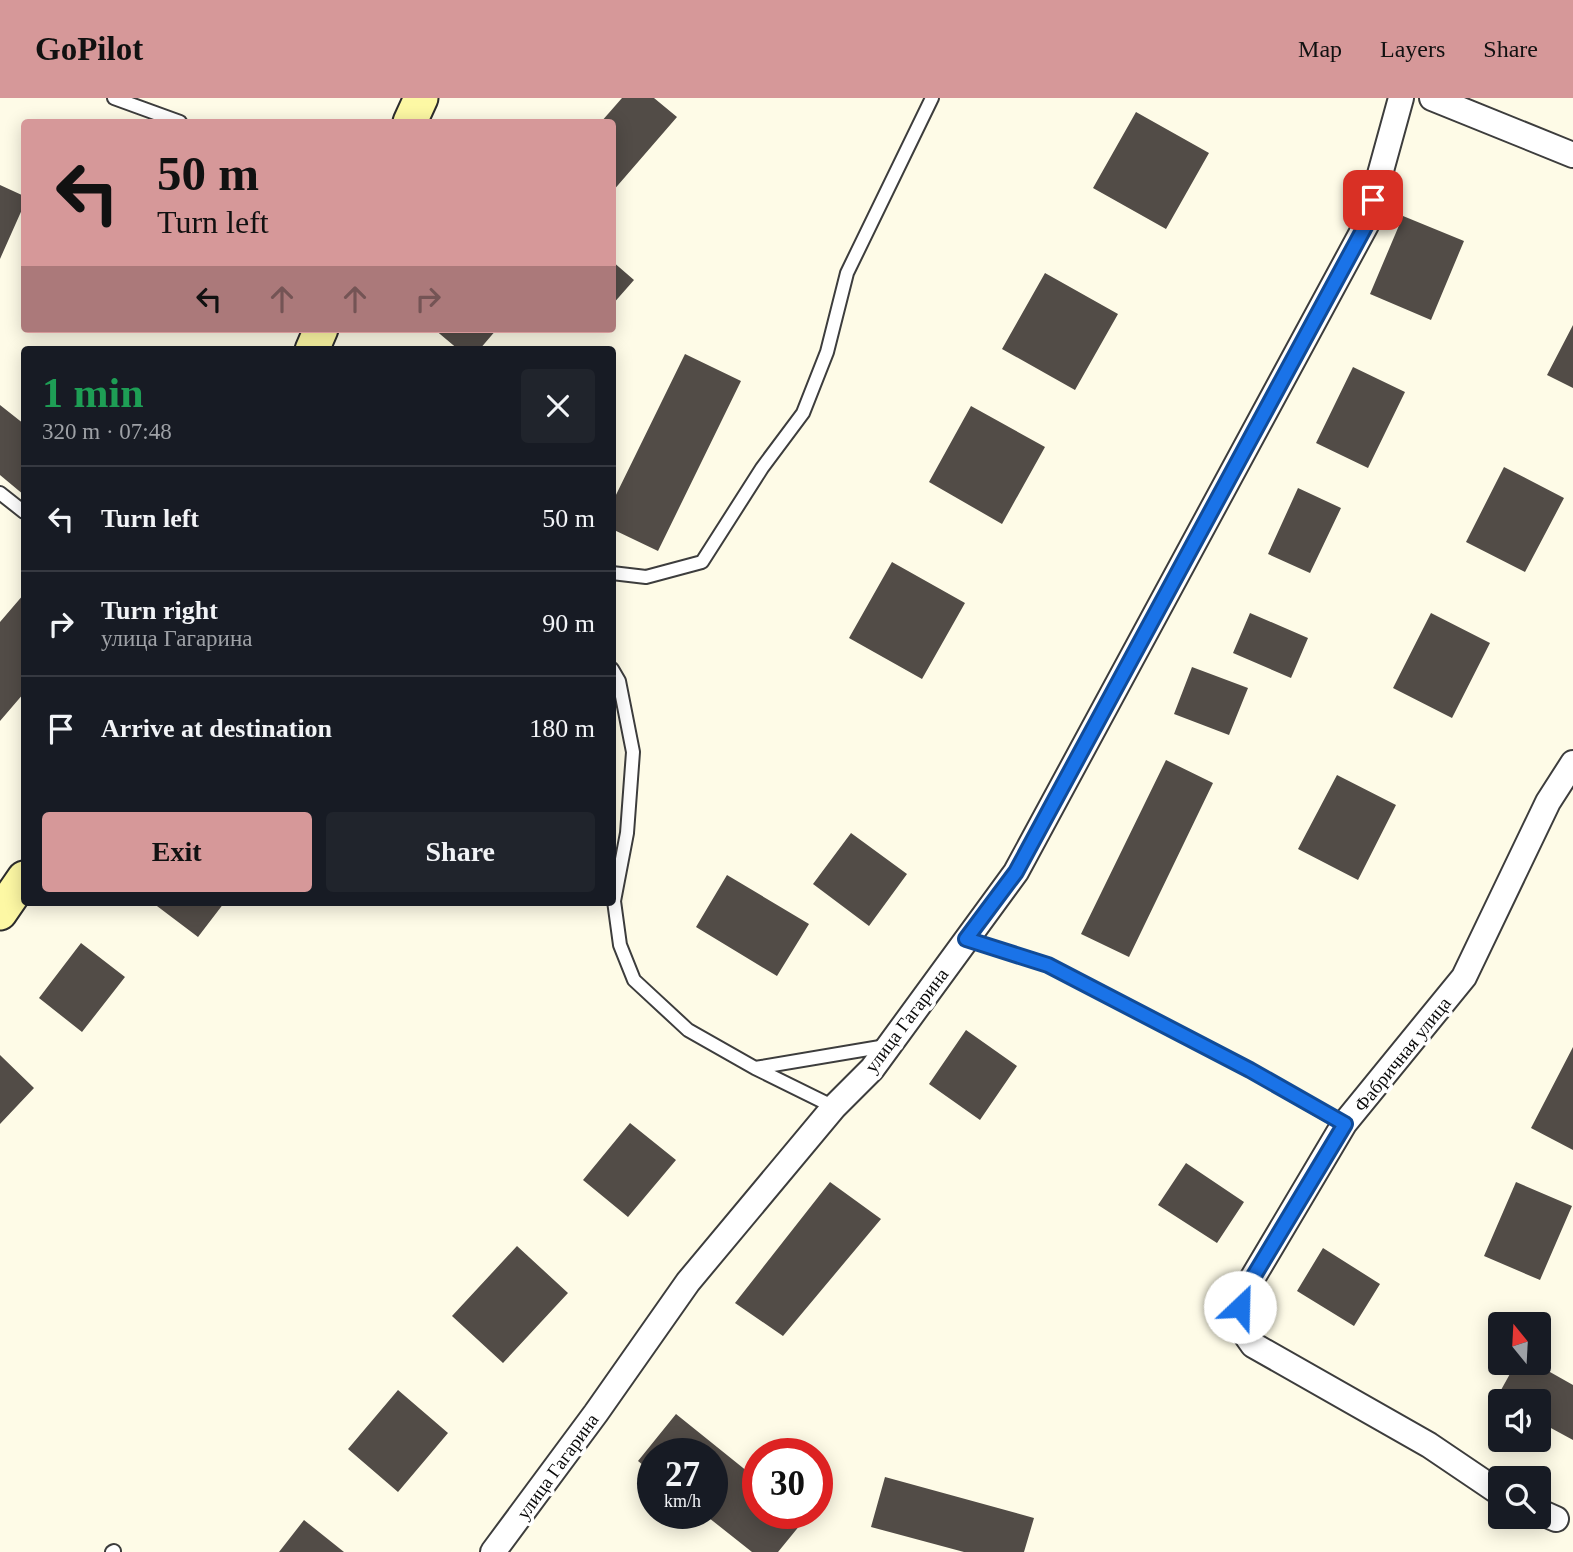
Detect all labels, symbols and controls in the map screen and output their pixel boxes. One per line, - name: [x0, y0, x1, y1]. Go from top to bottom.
- text: GoPilot: [35, 31, 143, 67]
- text: Map: [1298, 36, 1342, 62]
- text: Layers: [1380, 36, 1445, 62]
- text: Share: [1483, 36, 1538, 62]
- text: 50 m: [157, 146, 259, 201]
- icon: left: [42, 147, 133, 238]
- pin: [1343, 170, 1403, 230]
- icon: arrive: [1354, 181, 1392, 219]
- text: Turn left: [157, 204, 269, 240]
- icon: left: [190, 280, 228, 318]
- icon: ahead: [263, 280, 301, 318]
- icon: ahead: [336, 280, 374, 318]
- icon: right: [409, 280, 447, 318]
- button: close: [521, 369, 595, 443]
- text: 1 min: [42, 370, 144, 416]
- text: 320 m · 07:48: [42, 419, 172, 444]
- icon: left: [42, 500, 80, 538]
- text: Turn left: [101, 504, 199, 533]
- text: 50 m: [542, 504, 595, 533]
- text: Turn right: [101, 596, 218, 625]
- icon: right: [42, 605, 80, 643]
- text: 90 m: [542, 609, 595, 638]
- text: улица Гагарина: [101, 626, 252, 651]
- icon: arrive: [42, 710, 80, 748]
- text: Arrive at destination: [101, 714, 332, 743]
- text: 180 m: [529, 714, 595, 743]
- button: Exit: [42, 812, 312, 892]
- button: Share: [326, 812, 595, 892]
- street label: улица Гагарина: [860, 964, 953, 1077]
- street label: Фабричная улица: [1350, 992, 1455, 1116]
- position arrow: [1203, 1270, 1277, 1344]
- north arrow: [1488, 1312, 1550, 1376]
- map controls: [1488, 1312, 1551, 1529]
- button: sound: [1488, 1389, 1551, 1452]
- street label: улица Гагарина: [512, 1409, 603, 1523]
- speed limit sign: 30: [742, 1438, 833, 1529]
- text: 27: [665, 1455, 700, 1494]
- button: search: [1488, 1466, 1551, 1529]
- text: km/h: [664, 1491, 701, 1511]

